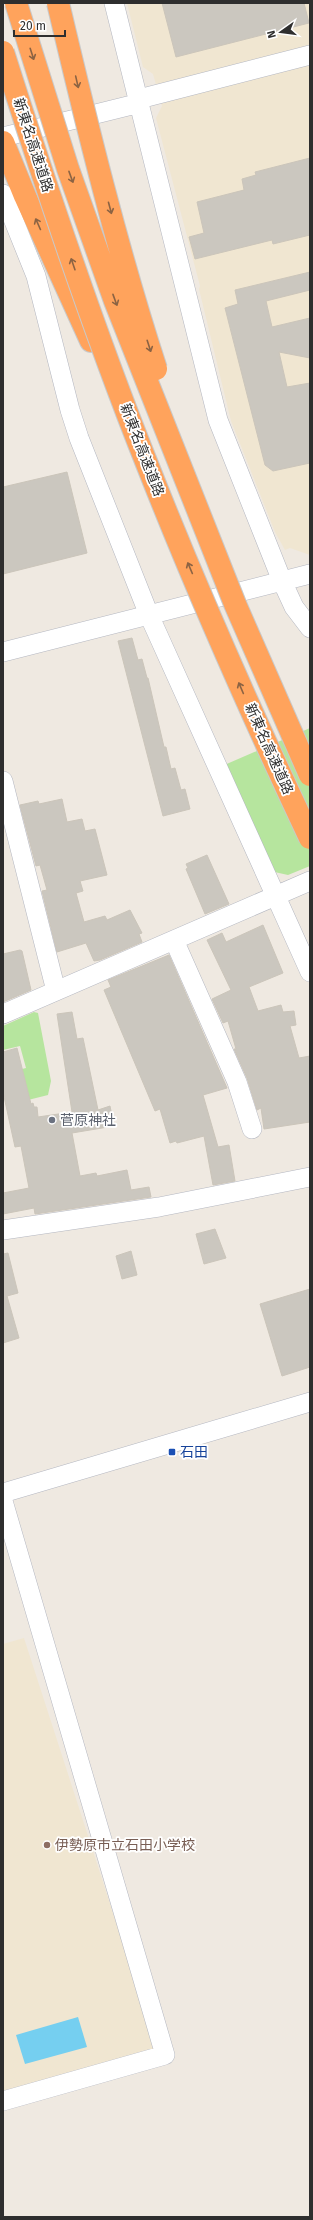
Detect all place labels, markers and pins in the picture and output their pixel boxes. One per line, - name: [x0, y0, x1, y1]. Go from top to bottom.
- place label: 菅原神社: [60, 1112, 116, 1129]
- marker: 菅原神社: [47, 1115, 57, 1125]
- place label: 石田: [180, 1444, 208, 1461]
- marker: 石田: [167, 1447, 177, 1457]
- place label: 伊勢原市立石田小学校: [55, 1837, 195, 1854]
- marker: 伊勢原市立石田小学校: [42, 1840, 52, 1850]

